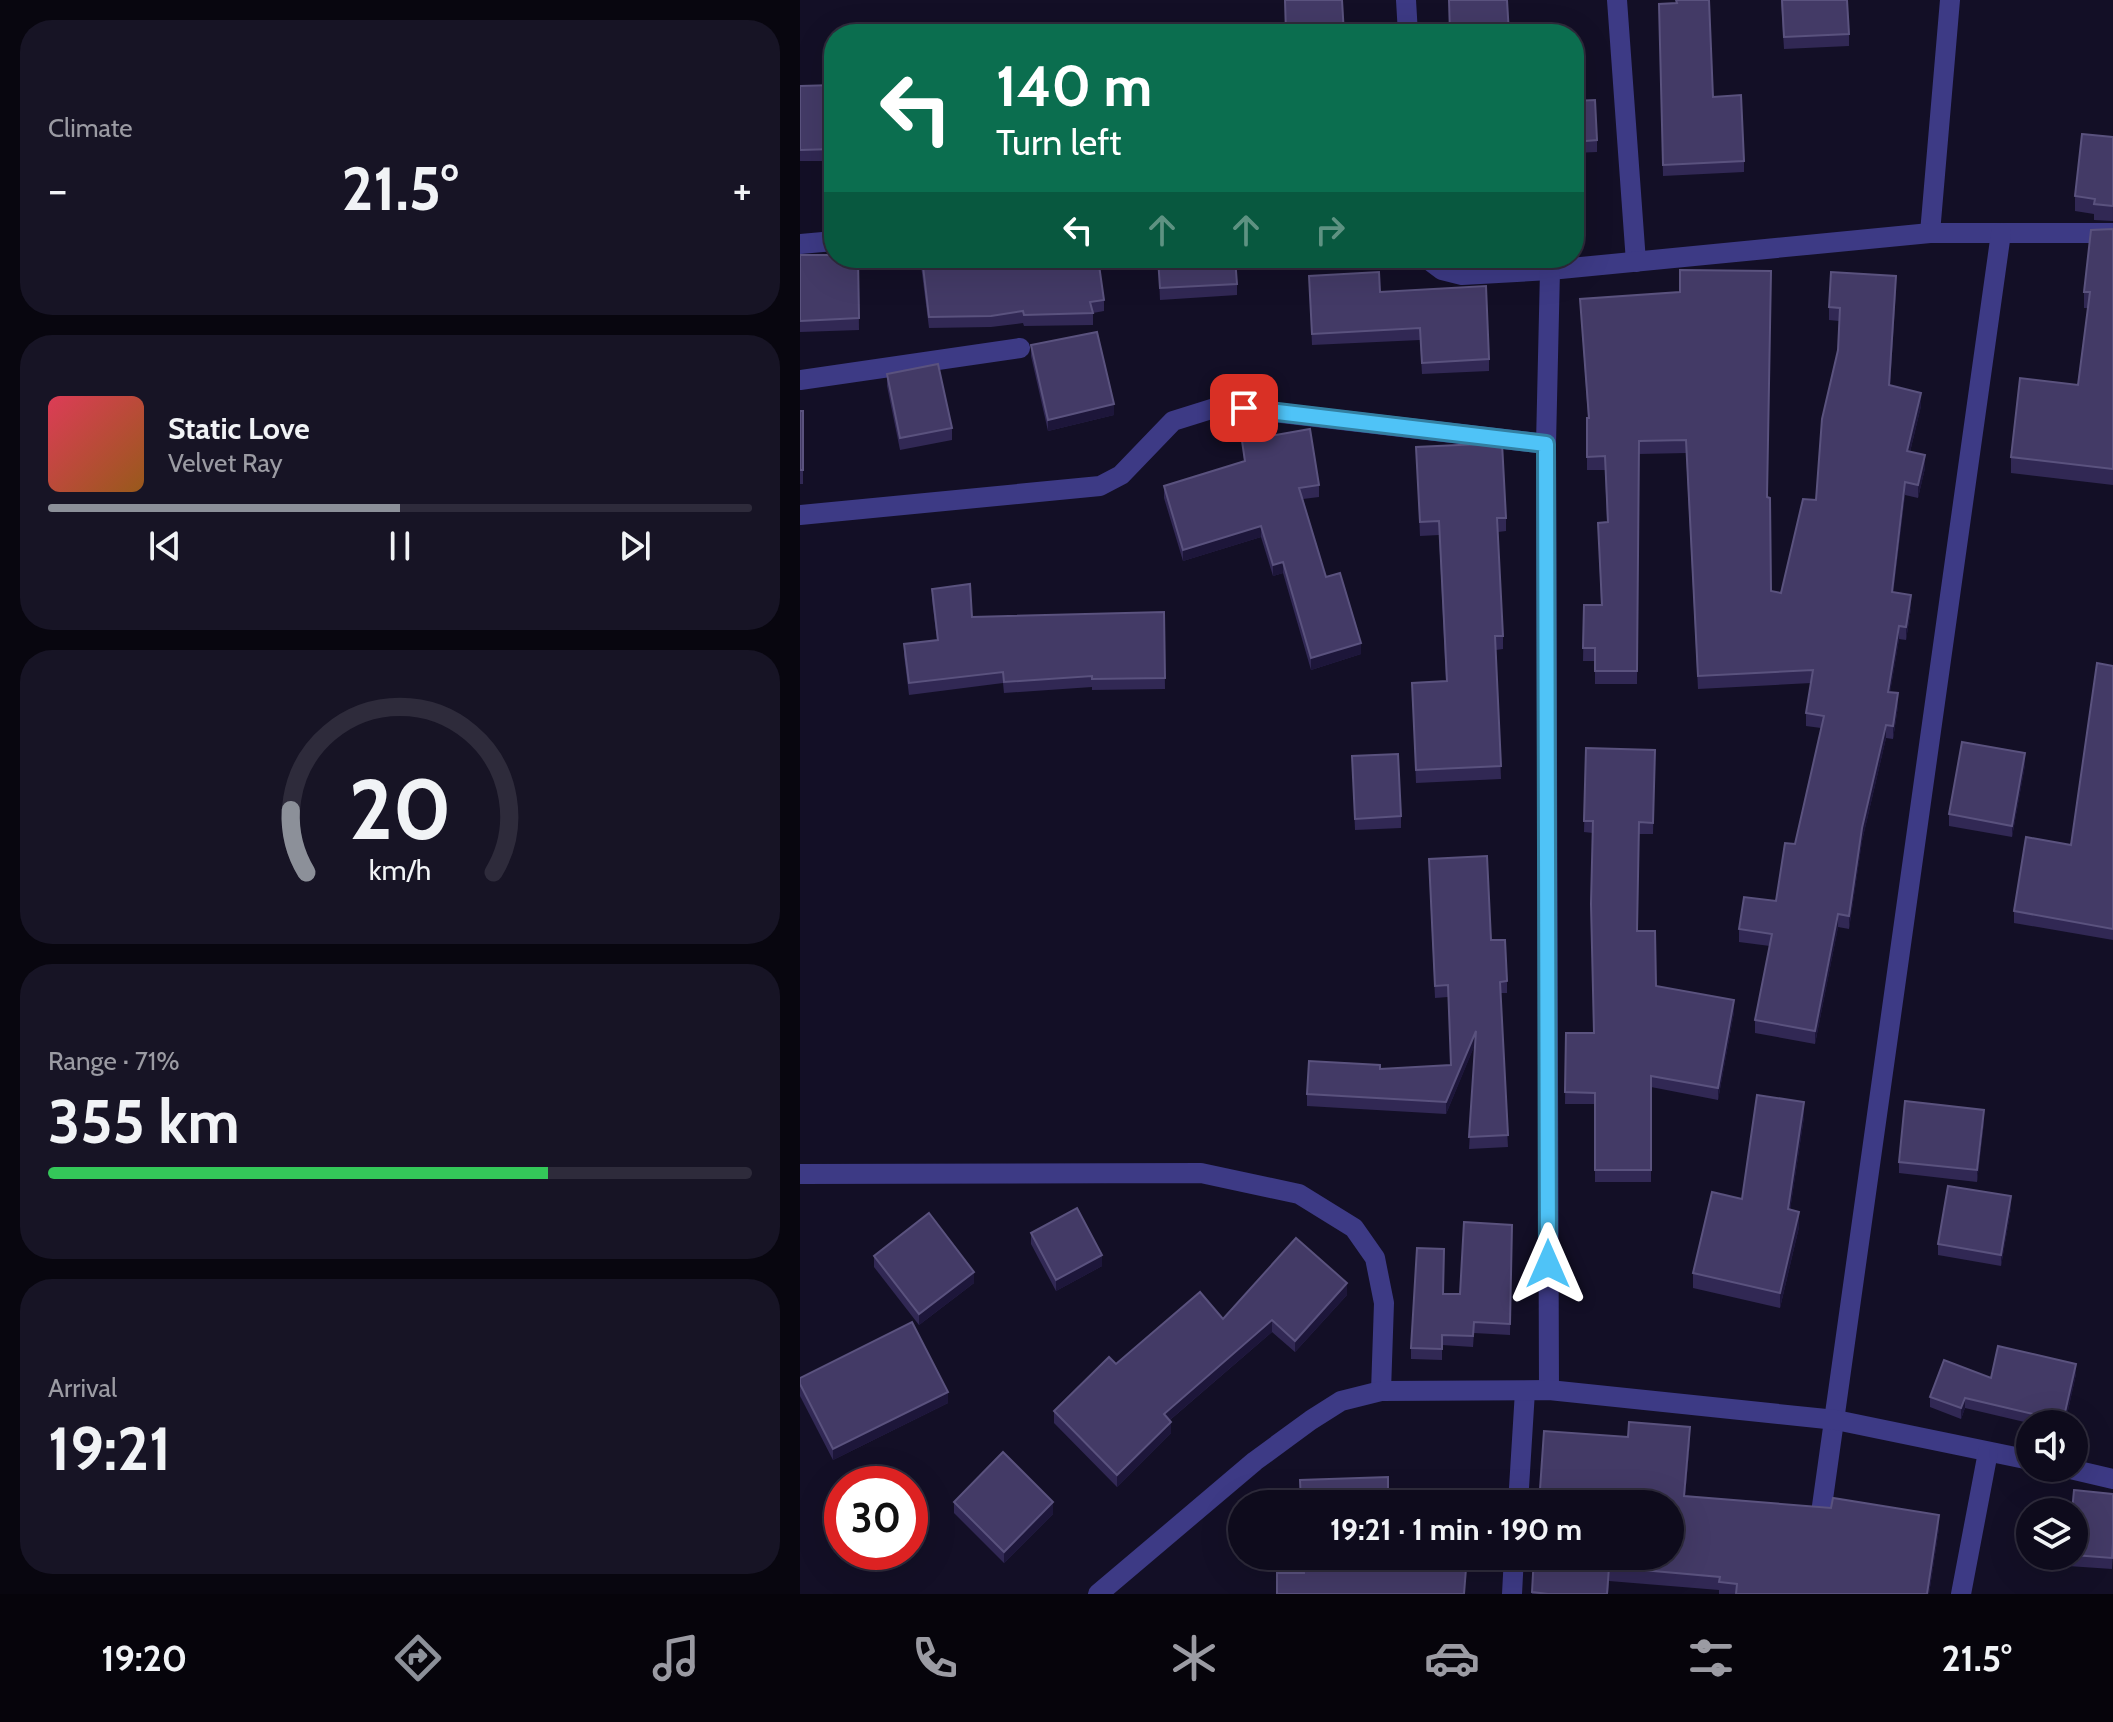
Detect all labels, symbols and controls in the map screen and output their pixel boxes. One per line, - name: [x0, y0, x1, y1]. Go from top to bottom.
- text: 140 m: [996, 52, 1152, 120]
- icon: left: [864, 56, 968, 160]
- text: Climate: [48, 112, 133, 144]
- text: Turn left: [996, 120, 1121, 164]
- text: 21.5°: [342, 152, 458, 225]
- text: −: [48, 163, 67, 216]
- text: +: [733, 163, 752, 216]
- icon: left: [1056, 208, 1100, 252]
- icon: ahead: [1140, 208, 1184, 252]
- icon: ahead: [1224, 208, 1268, 252]
- icon: right: [1308, 208, 1352, 252]
- pin: [1210, 374, 1278, 442]
- icon: arrive: [1222, 386, 1266, 430]
- text: Static Love: [168, 410, 310, 447]
- text: Velvet Ray: [168, 447, 283, 479]
- icon: previous: [143, 524, 187, 568]
- icon: pause: [378, 524, 422, 568]
- icon: next: [613, 524, 657, 568]
- text: 20: [349, 759, 451, 860]
- text: km/h: [369, 852, 431, 887]
- text: Range · 71%: [48, 1045, 180, 1077]
- text: 355 km: [48, 1085, 240, 1158]
- position arrow: [1506, 1222, 1590, 1306]
- text: Arrival: [48, 1372, 117, 1404]
- map controls: [2016, 1410, 2088, 1570]
- button: sound: [2016, 1410, 2088, 1482]
- text: 19:21: [48, 1412, 171, 1485]
- speed limit sign: 30: [824, 1466, 928, 1570]
- button: layers: [2016, 1498, 2088, 1570]
- text: 19:21 · 1 min · 190 m: [1330, 1511, 1582, 1548]
- icon: directions: [390, 1630, 446, 1686]
- icon: music: [648, 1630, 704, 1686]
- icon: phone: [907, 1630, 963, 1686]
- icon: climate: [1166, 1630, 1222, 1686]
- icon: car: [1424, 1630, 1480, 1686]
- icon: filters: [1683, 1630, 1739, 1686]
- text: 19:20: [101, 1636, 187, 1680]
- text: 21.5°: [1942, 1636, 2012, 1680]

